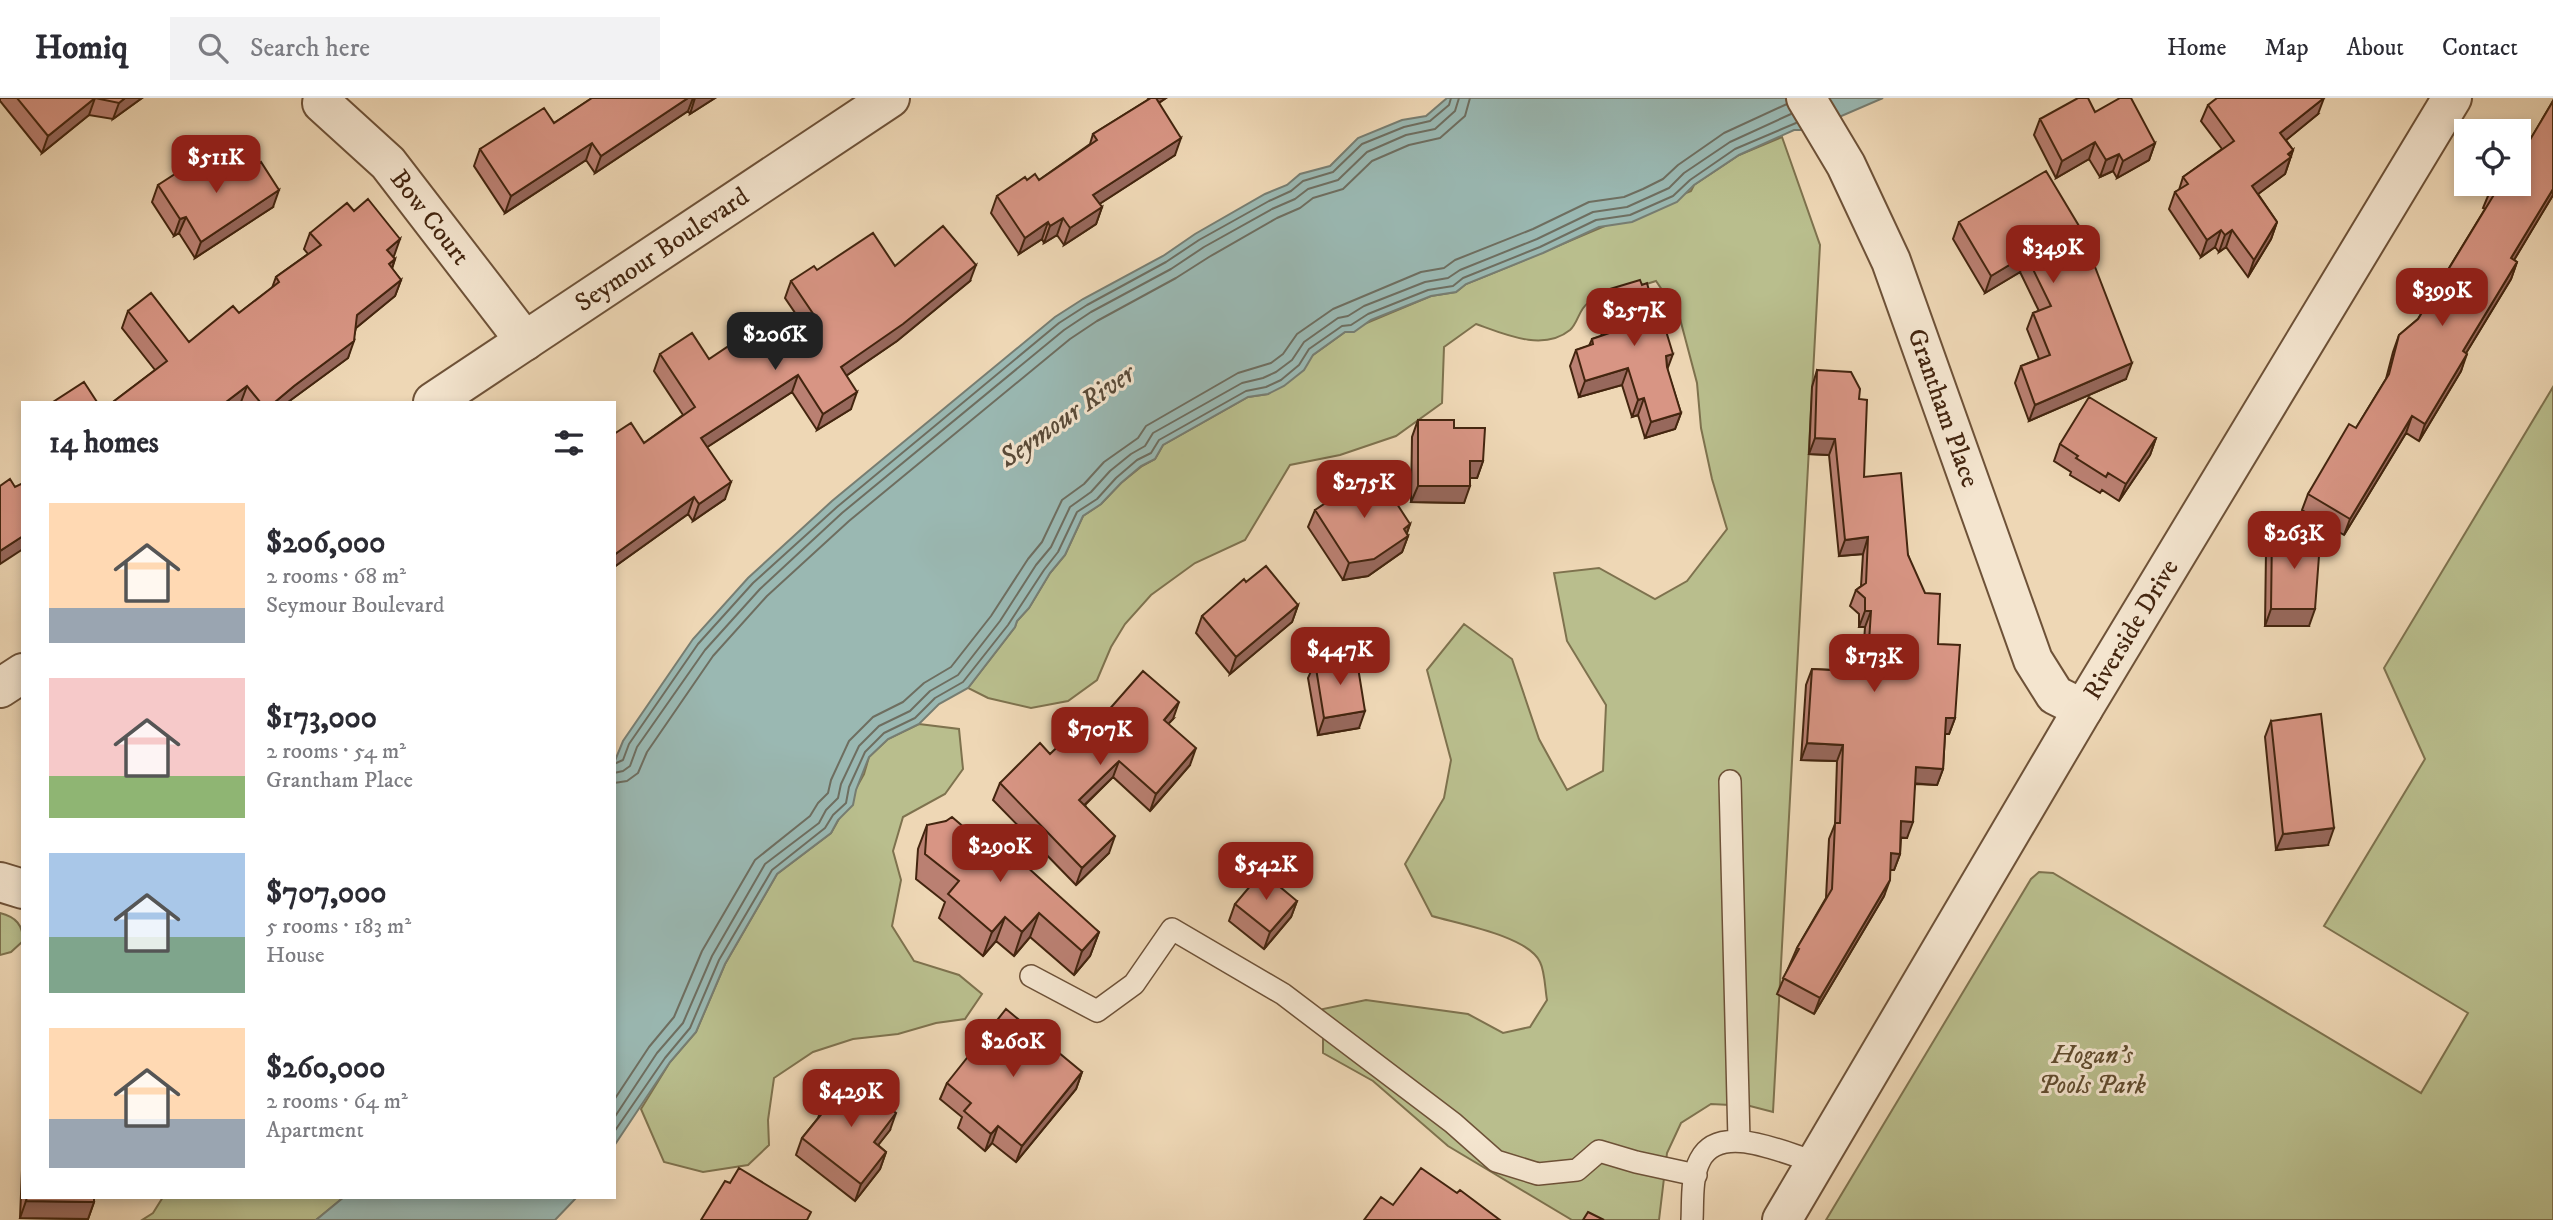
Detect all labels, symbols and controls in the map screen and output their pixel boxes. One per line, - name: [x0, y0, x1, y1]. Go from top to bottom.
- search box: [170, 17, 660, 80]
- text: Homiq: [35, 28, 128, 69]
- icon: search: [194, 29, 232, 67]
- text: Search here: [250, 32, 370, 65]
- text: Home: [2167, 33, 2226, 63]
- text: Map: [2264, 33, 2309, 63]
- text: About: [2347, 33, 2404, 63]
- text: Contact: [2442, 33, 2518, 63]
- map controls: [2454, 119, 2531, 196]
- button: locate: [2454, 119, 2531, 196]
- pin: $511K: [167, 136, 265, 195]
- text: $511K: [187, 143, 245, 172]
- street label: Bow Court: [383, 163, 477, 272]
- street label: Seymour Boulevard: [569, 180, 755, 319]
- pin: $349K: [2004, 226, 2102, 285]
- text: $349K: [2022, 233, 2084, 262]
- pin: $399K: [2393, 268, 2491, 328]
- text: $399K: [2412, 276, 2472, 305]
- pin: $257K: [1585, 288, 1683, 348]
- text: $257K: [1602, 296, 1666, 325]
- pin: $206K: [726, 313, 824, 372]
- text: $206K: [743, 320, 807, 349]
- street label: Grantham Place: [1900, 324, 1987, 492]
- water label: Seymour River: [991, 355, 1143, 476]
- icon: filters: [550, 424, 588, 462]
- text: 14 homes: [49, 425, 159, 462]
- pin: $275K: [1315, 460, 1413, 520]
- text: $275K: [1333, 468, 1395, 497]
- pin: $263K: [2245, 512, 2343, 571]
- text: $263K: [2264, 519, 2324, 548]
- text: $206,000: [266, 525, 385, 562]
- icon: home: [105, 531, 189, 615]
- street label: Riverside Drive: [2076, 553, 2186, 706]
- text: 2 rooms · 68 m²: [266, 562, 406, 591]
- text: Seymour Boulevard: [266, 591, 445, 620]
- pin: $447K: [1291, 628, 1389, 687]
- pin: $173K: [1825, 634, 1923, 694]
- text: $447K: [1307, 635, 1373, 664]
- text: $173K: [1845, 642, 1903, 671]
- text: $173,000: [266, 700, 377, 737]
- icon: home: [105, 706, 189, 790]
- pin: $707K: [1051, 708, 1149, 767]
- text: $707K: [1067, 715, 1133, 744]
- text: 2 rooms · 54 m²: [266, 737, 406, 766]
- text: Grantham Place: [266, 766, 413, 795]
- pin: $290K: [951, 824, 1049, 884]
- text: $290K: [968, 832, 1032, 861]
- pin: $542K: [1217, 842, 1315, 902]
- text: $542K: [1234, 850, 1298, 879]
- text: $707,000: [266, 875, 386, 912]
- icon: home: [105, 881, 189, 965]
- text: 5 rooms · 183 m²: [266, 912, 411, 941]
- text: House: [266, 941, 324, 970]
- pin: $260K: [964, 1020, 1062, 1079]
- text: $260K: [981, 1027, 1045, 1056]
- park label: Hogan's Pools Park: [2038, 1039, 2146, 1102]
- text: $260,000: [266, 1050, 385, 1087]
- icon: home: [105, 1056, 189, 1140]
- pin: $429K: [802, 1070, 900, 1129]
- text: $429K: [819, 1077, 883, 1106]
- text: 2 rooms · 64 m²: [266, 1087, 408, 1116]
- text: Apartment: [266, 1116, 364, 1145]

